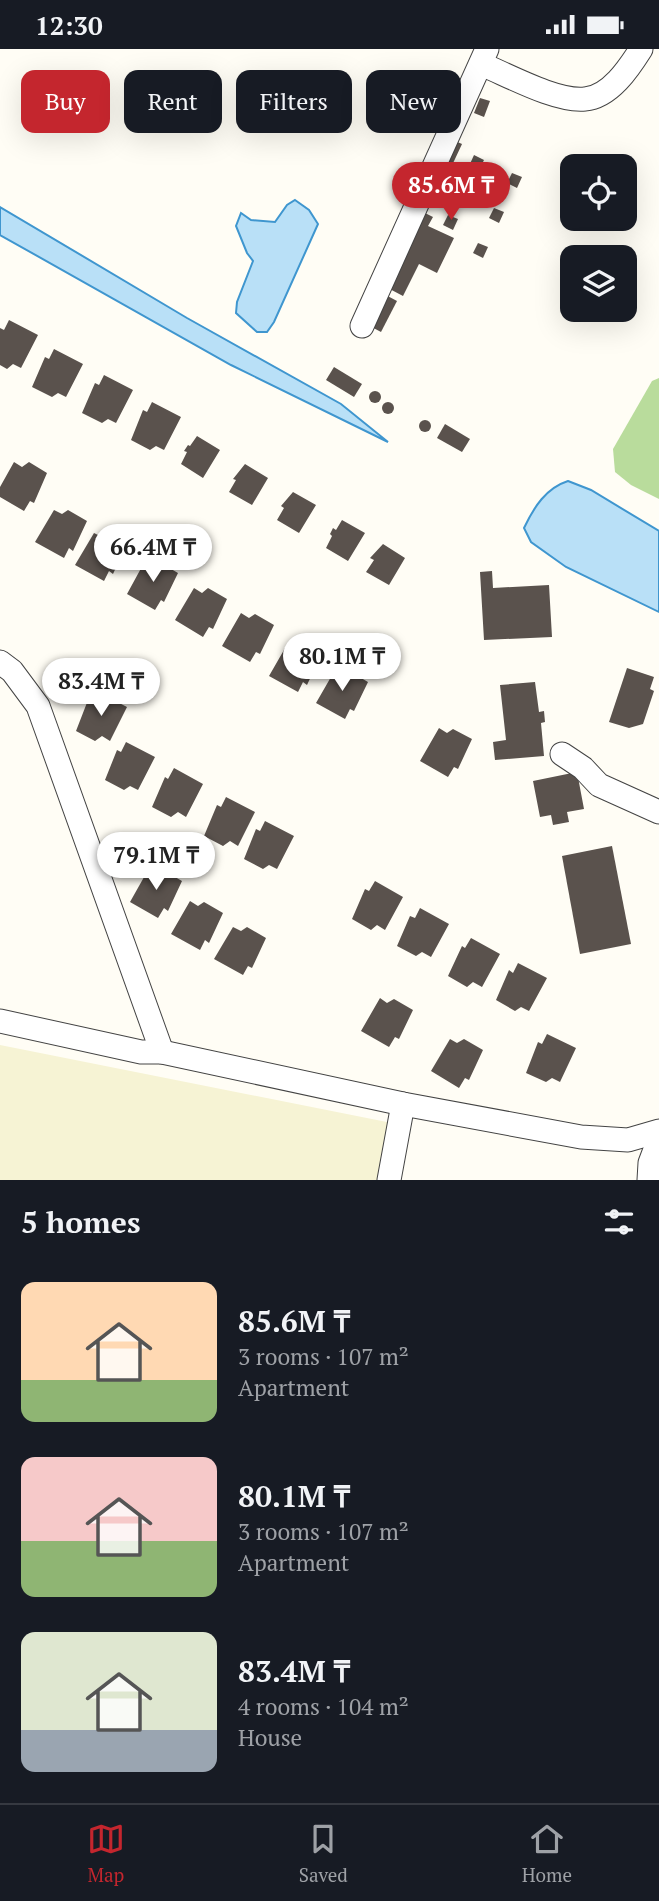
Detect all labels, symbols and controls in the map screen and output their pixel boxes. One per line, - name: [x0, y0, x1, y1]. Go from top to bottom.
- text: 12:30: [35, 8, 103, 42]
- chip: Buy: [21, 70, 110, 133]
- chip: Rent: [124, 70, 222, 133]
- chip: Filters: [236, 70, 352, 133]
- chip: New: [366, 70, 461, 133]
- map controls: [560, 154, 637, 322]
- button: locate: [560, 154, 637, 231]
- pin: 85.6M ₸: [386, 163, 516, 222]
- text: 85.6M ₸: [408, 169, 494, 200]
- button: layers: [560, 245, 637, 322]
- pin: 66.4M ₸: [88, 525, 218, 584]
- text: 66.4M ₸: [110, 531, 196, 562]
- pin: 80.1M ₸: [277, 633, 407, 693]
- text: 80.1M ₸: [299, 640, 385, 671]
- pin: 83.4M ₸: [36, 659, 166, 718]
- text: 83.4M ₸: [58, 665, 144, 696]
- pin: 79.1M ₸: [91, 833, 221, 892]
- text: 79.1M ₸: [113, 839, 199, 870]
- text: 5 homes: [21, 1202, 140, 1242]
- icon: filters: [600, 1203, 638, 1241]
- text: 85.6M ₸: [238, 1301, 350, 1341]
- icon: home: [77, 1310, 161, 1394]
- text: 3 rooms · 107 m²: [238, 1341, 409, 1372]
- text: Apartment: [238, 1372, 349, 1403]
- text: 80.1M ₸: [238, 1476, 350, 1516]
- icon: home: [77, 1485, 161, 1569]
- text: 3 rooms · 107 m²: [238, 1516, 409, 1547]
- text: Apartment: [238, 1547, 349, 1578]
- text: 83.4M ₸: [238, 1651, 350, 1691]
- icon: home: [77, 1660, 161, 1744]
- text: 4 rooms · 104 m²: [238, 1691, 409, 1722]
- text: House: [238, 1722, 302, 1753]
- tab: Map: [87, 1820, 125, 1887]
- tab: Saved: [299, 1820, 348, 1887]
- tab: Home: [522, 1820, 572, 1887]

